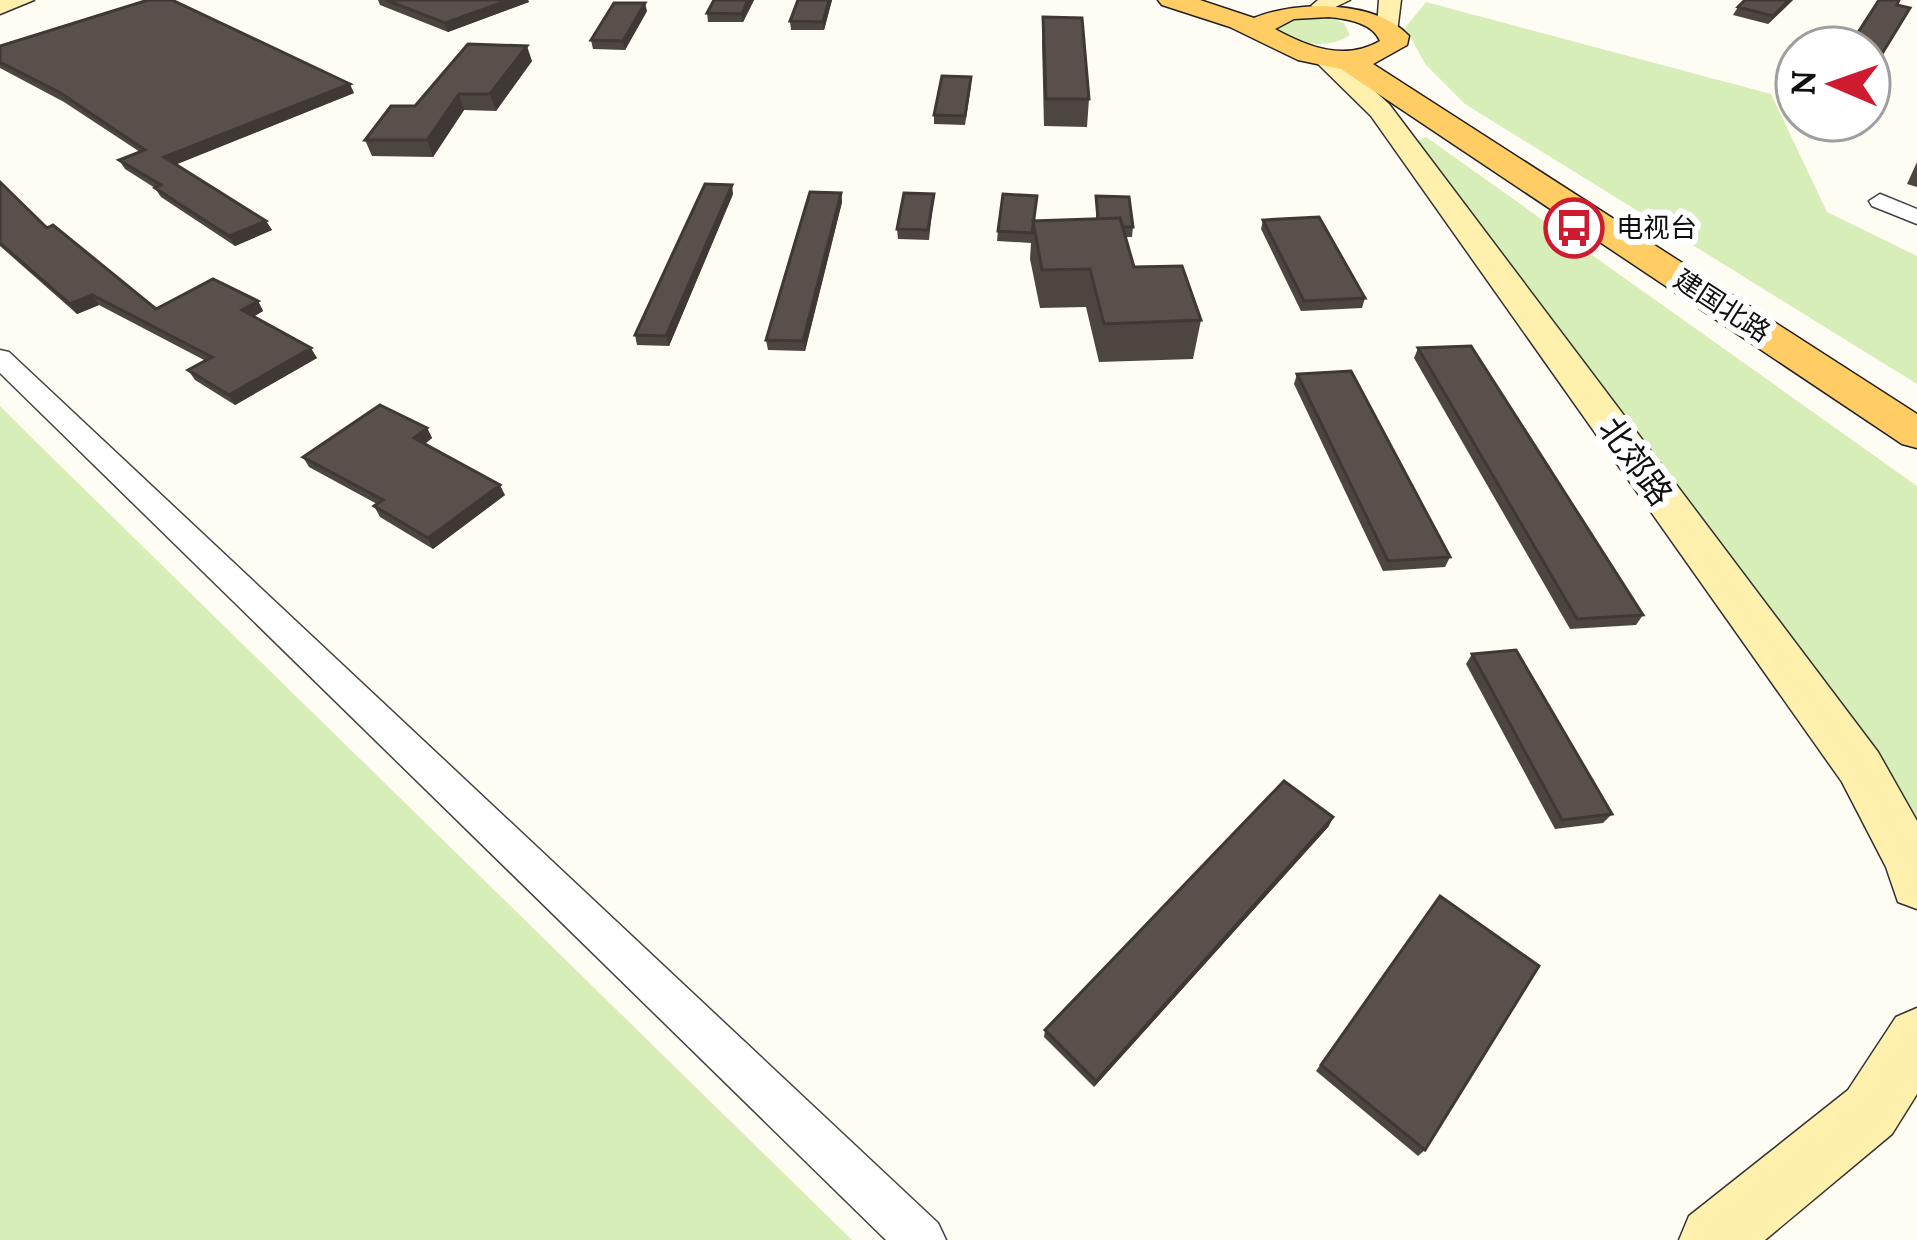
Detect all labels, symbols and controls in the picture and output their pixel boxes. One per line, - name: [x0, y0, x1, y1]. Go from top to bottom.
- north arrow: [1773, 24, 1893, 144]
- text: N: [1782, 69, 1824, 96]
- bus stop icon: 电视台: [1543, 197, 1605, 259]
- place label: 电视台: [1616, 210, 1697, 244]
- street label: 建国北路: [1668, 261, 1777, 349]
- street label: 北郊路: [1590, 409, 1682, 513]

